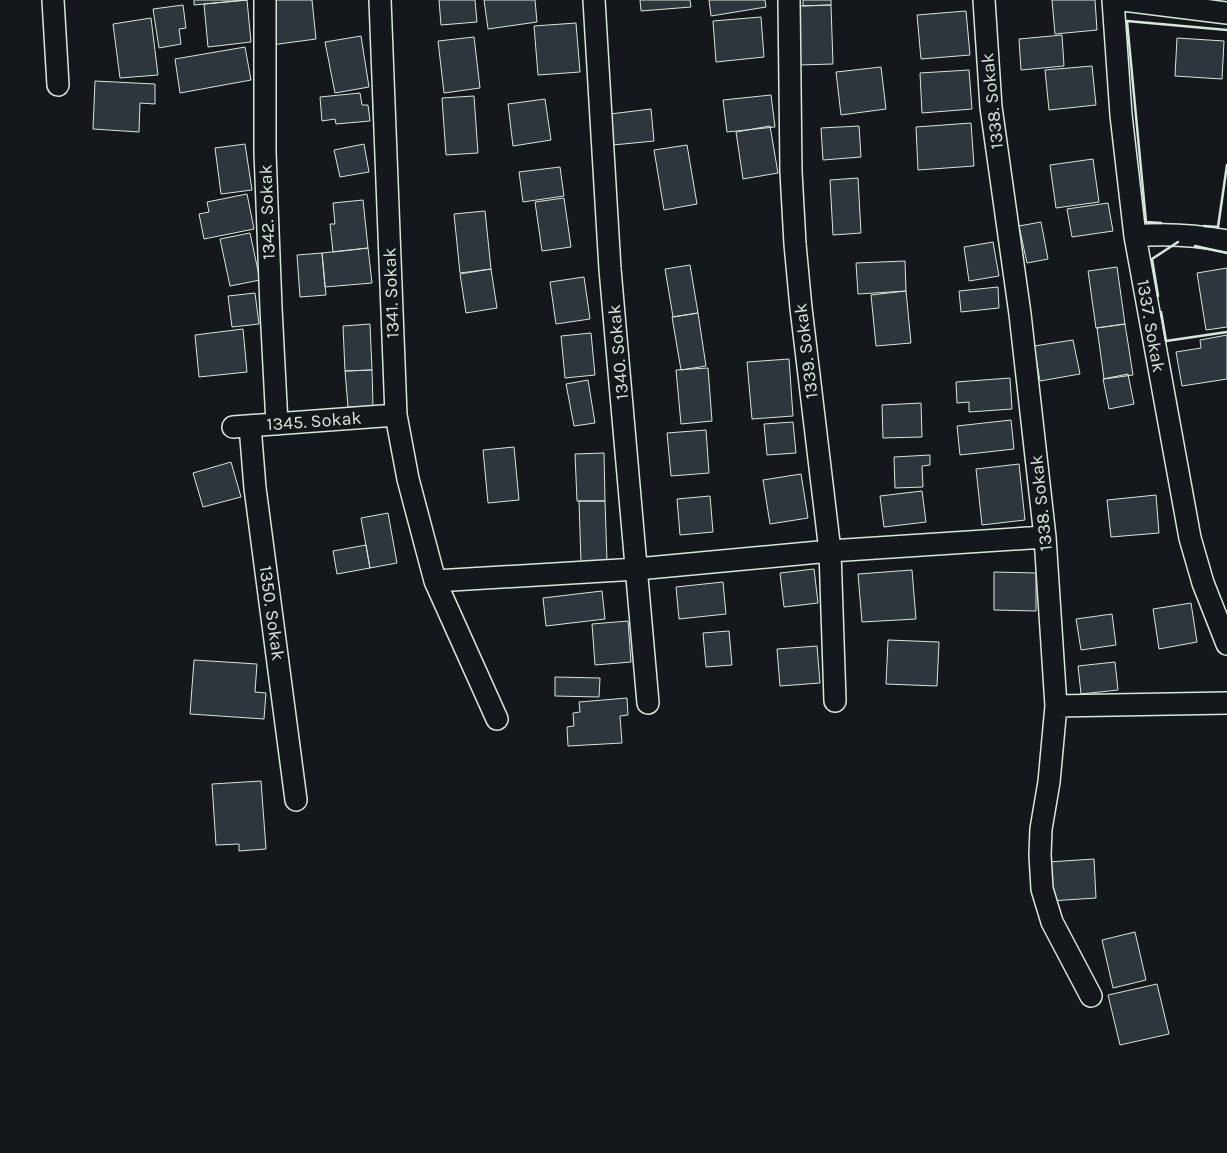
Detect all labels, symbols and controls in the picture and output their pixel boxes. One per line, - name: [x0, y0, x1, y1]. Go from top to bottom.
- street label: 1338. Sokak: [976, 52, 1008, 150]
- street label: 1342. Sokak: [254, 164, 280, 260]
- street label: 1341. Sokak: [378, 247, 404, 339]
- street label: 1337. Sokak: [1132, 278, 1170, 374]
- street label: 1339. Sokak: [789, 302, 823, 400]
- street label: 1340. Sokak: [603, 303, 633, 401]
- street label: 1345. Sokak: [266, 407, 362, 435]
- street label: 1338. Sokak: [1025, 454, 1057, 552]
- street label: 1350. Sokak: [254, 564, 290, 662]

